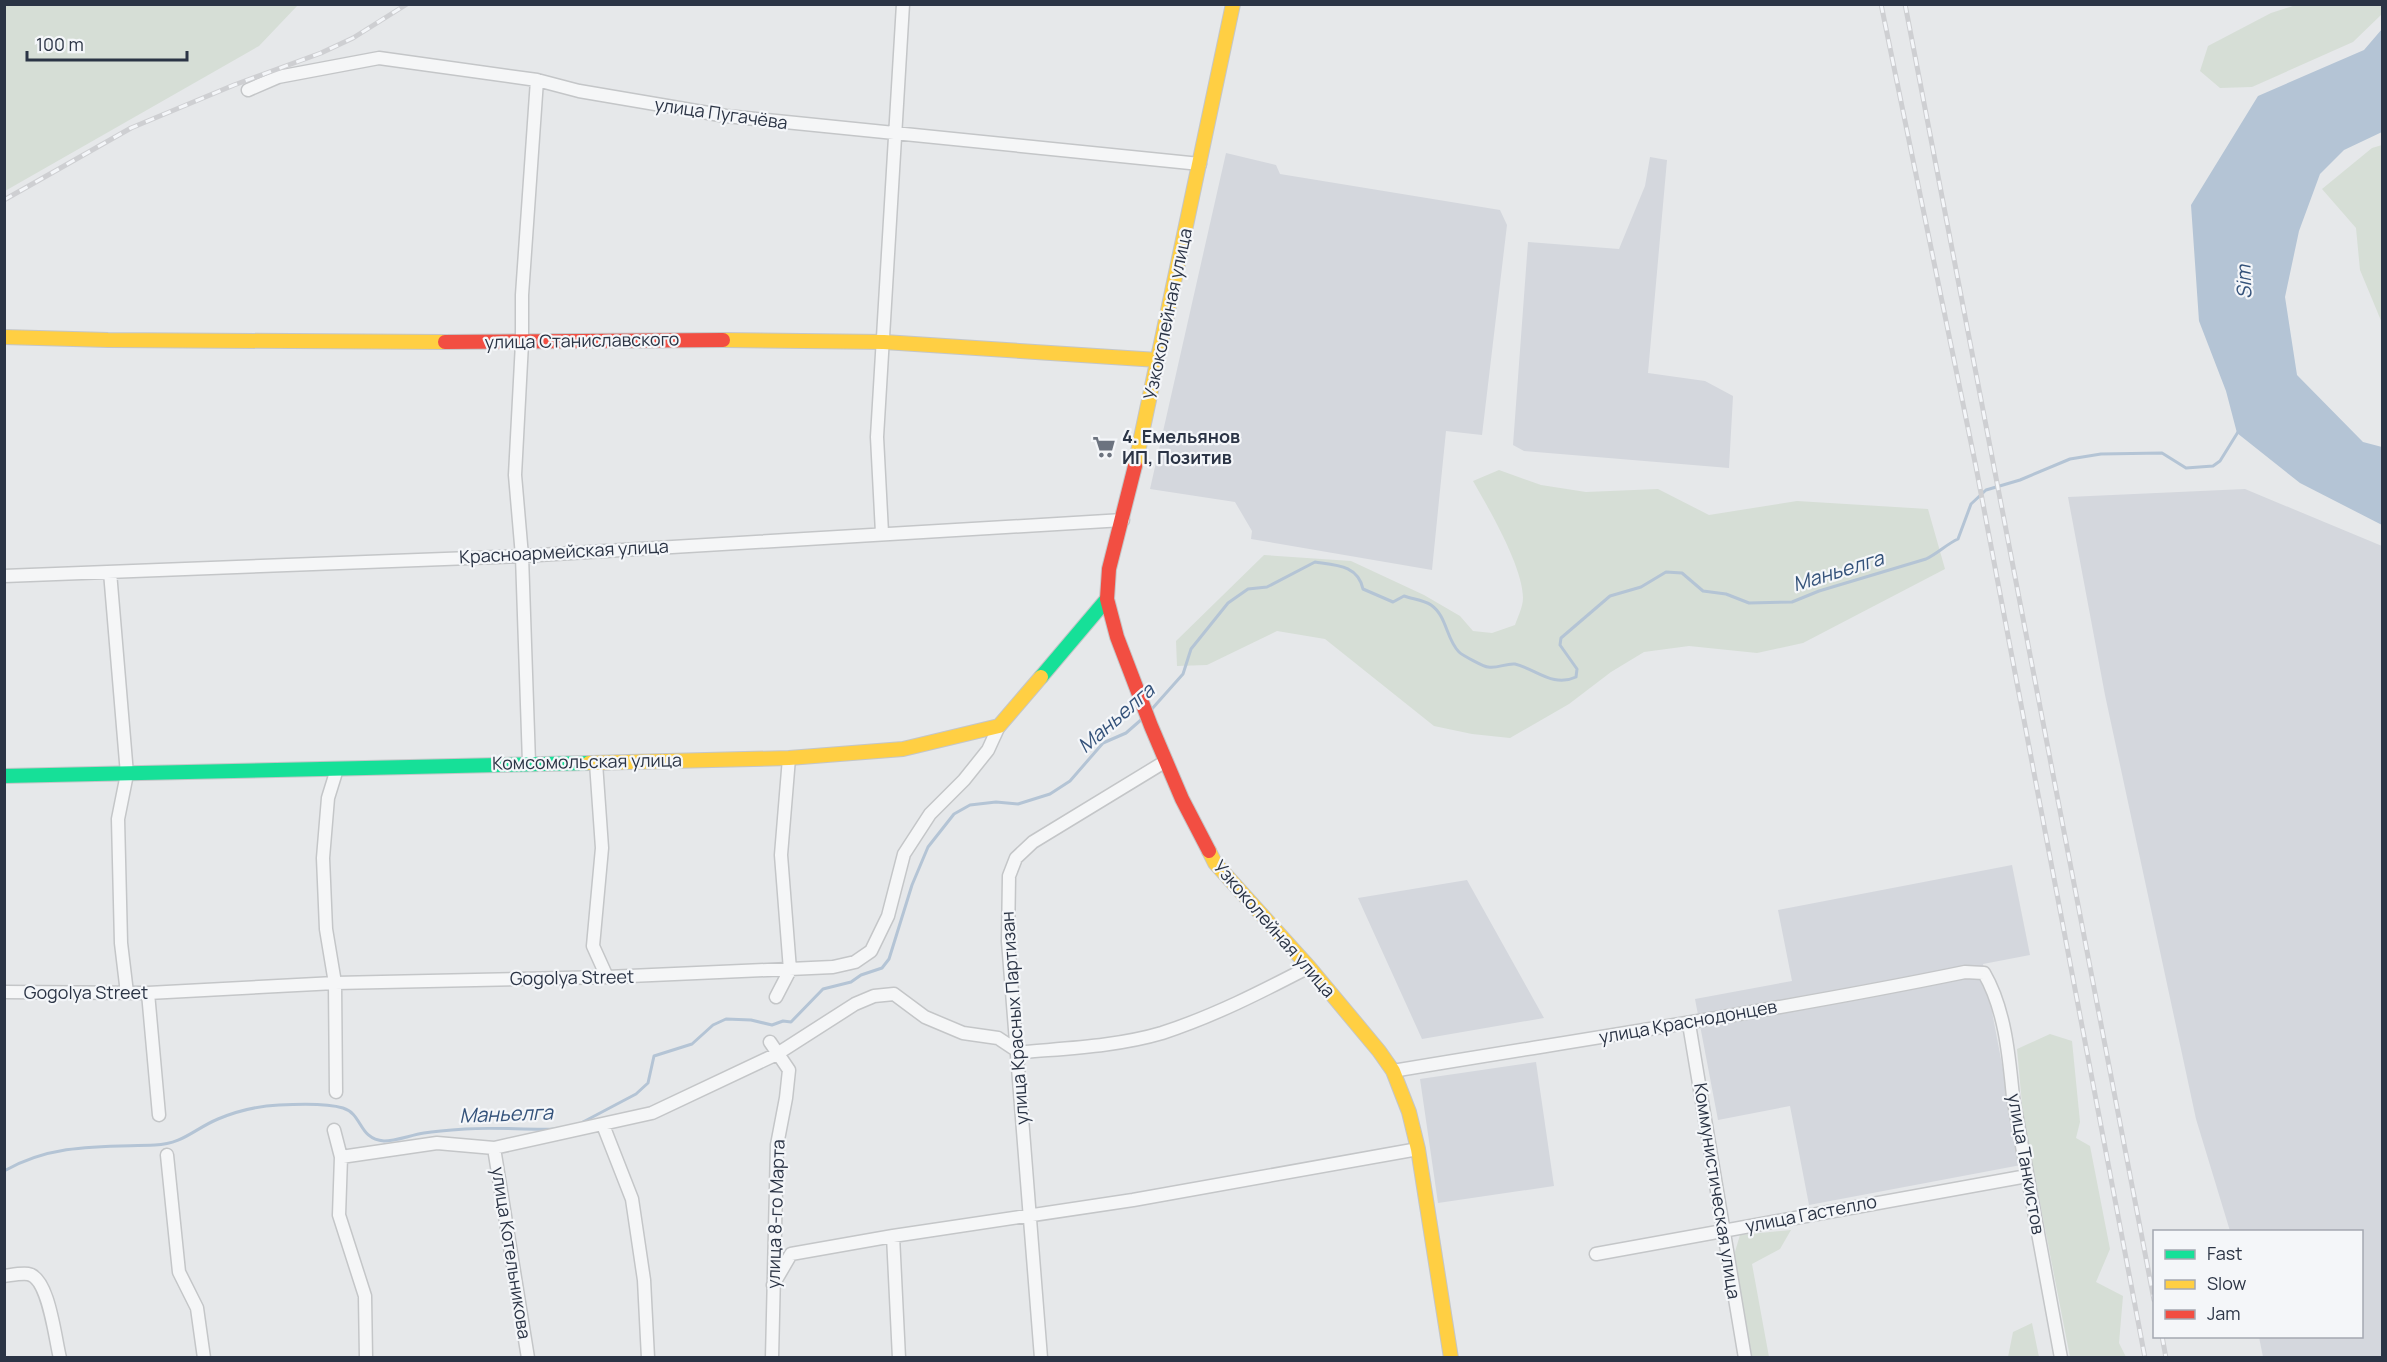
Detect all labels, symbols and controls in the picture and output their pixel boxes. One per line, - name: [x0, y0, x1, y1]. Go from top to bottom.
- scale bar: [27, 24, 188, 62]
- text: 100 m: [36, 32, 84, 56]
- street label: улица Пугачёва: [653, 92, 789, 134]
- street label: Узкоколейная улица: [1137, 226, 1197, 402]
- water label: Sim: [2229, 263, 2258, 299]
- street label: улица Станиславского: [484, 326, 680, 354]
- place label: 4. Емельянов ИП, Позитив: [1122, 424, 1240, 469]
- supermarket icon: 4. Емельянов ИП, Позитив: [1091, 434, 1117, 460]
- street label: Красноармейская улица: [459, 534, 669, 568]
- water label: Маньелга: [1789, 544, 1887, 597]
- water label: Маньелга: [1071, 676, 1161, 759]
- street label: Комсомольская улица: [492, 747, 682, 775]
- street label: Узкоколейная улица: [1208, 855, 1341, 1002]
- street label: улица Красных Партизан: [995, 911, 1033, 1126]
- street label: Gogolya Street: [510, 964, 634, 990]
- street label: Gogolya Street: [24, 980, 148, 1004]
- street label: улица Краснодонцев: [1597, 993, 1779, 1048]
- street label: Коммунистическая улица: [1689, 1081, 1747, 1301]
- street label: улица Танкистов: [2003, 1091, 2051, 1237]
- water label: Маньелга: [459, 1098, 554, 1129]
- street label: улица 8-го Марта: [760, 1139, 790, 1289]
- street label: улица Котельникова: [487, 1165, 537, 1341]
- street label: улица Гастелло: [1743, 1189, 1879, 1238]
- legend: [2153, 1230, 2363, 1338]
- text: Fast: [2207, 1241, 2242, 1265]
- text: Slow: [2207, 1271, 2247, 1295]
- text: Jam: [2207, 1301, 2241, 1325]

